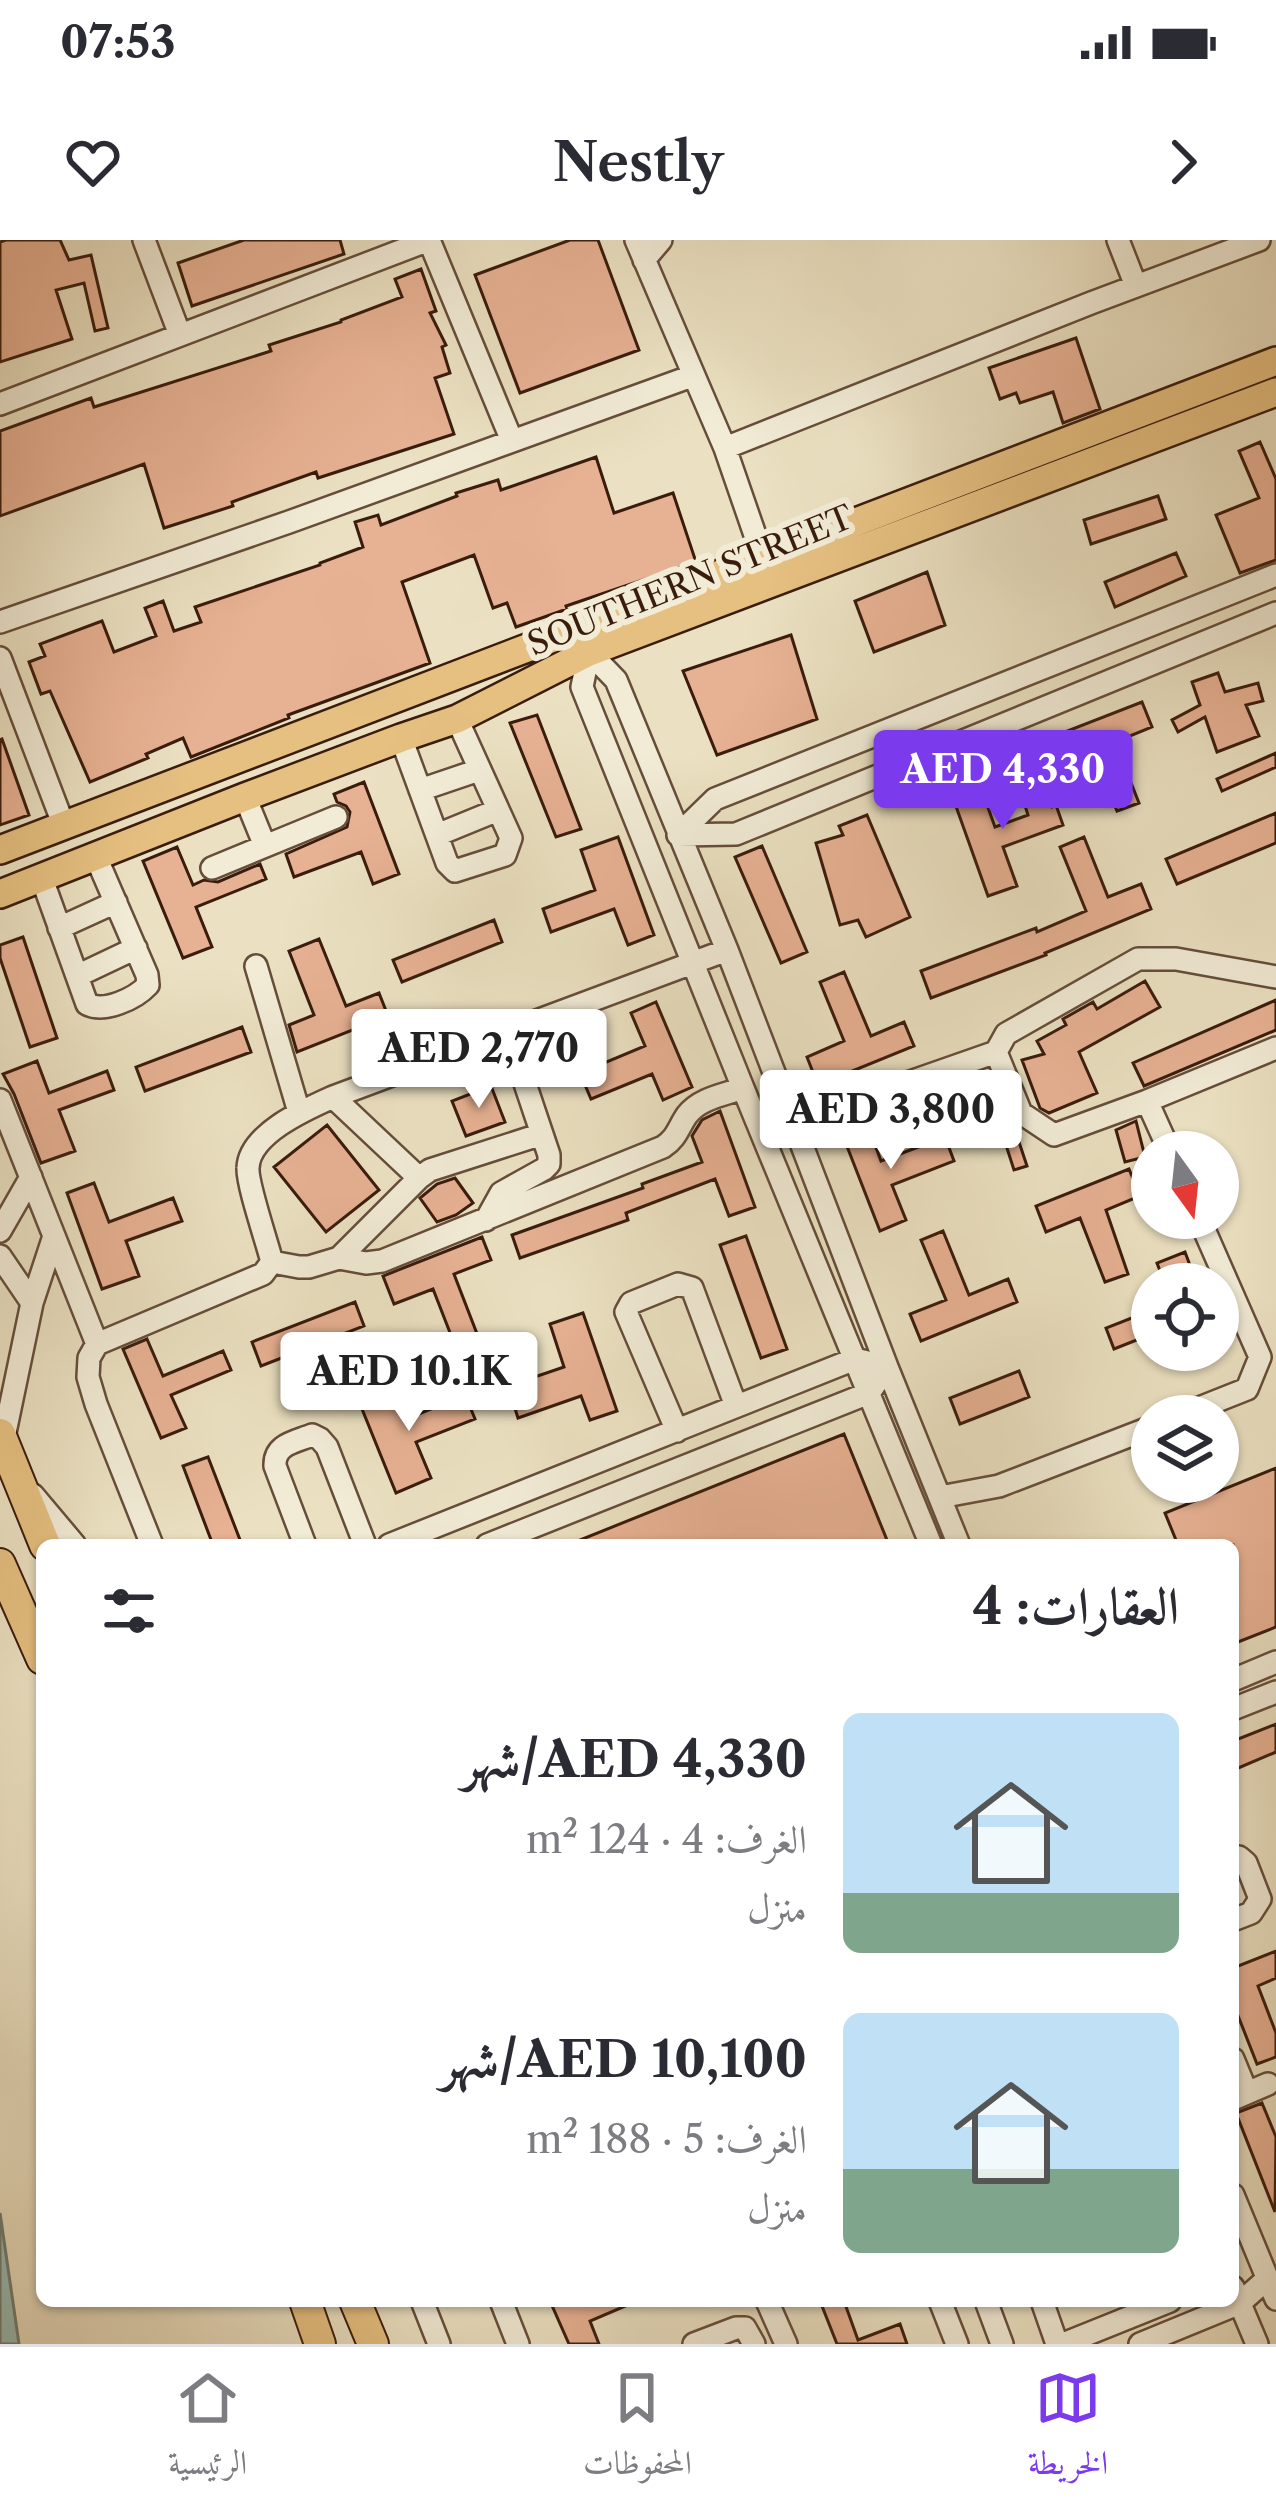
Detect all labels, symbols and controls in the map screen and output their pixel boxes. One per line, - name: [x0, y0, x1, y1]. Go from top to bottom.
- text: 07:53: [60, 14, 176, 70]
- icon: heart: [60, 129, 126, 195]
- text: Nestly: [552, 129, 724, 195]
- icon: forward: [1150, 129, 1216, 195]
- street label: SOUTHERN STREET: [522, 496, 859, 664]
- pin: AED 4,330: [866, 730, 1140, 832]
- text: AED 4,330: [901, 745, 1105, 793]
- pin: AED 2,770: [342, 1009, 616, 1111]
- text: AED 2,770: [379, 1024, 579, 1072]
- pin: AED 3,800: [754, 1070, 1028, 1172]
- text: AED 3,800: [787, 1085, 995, 1133]
- north arrow: [1131, 1131, 1239, 1239]
- map controls: [1131, 1131, 1239, 1503]
- button: locate: [1131, 1263, 1239, 1371]
- pin: AED 10.1K: [272, 1332, 546, 1434]
- text: AED 10.1K: [307, 1347, 511, 1395]
- button: layers: [1131, 1395, 1239, 1503]
- text: العقارات: 4: [973, 1575, 1179, 1637]
- icon: filters: [96, 1578, 162, 1644]
- text: AED 4,330/شهر: [462, 1728, 807, 1790]
- icon: home: [939, 1761, 1083, 1905]
- text: الغرف: 4 · 124 m²: [526, 1815, 807, 1863]
- text: منزل: [747, 1884, 807, 1932]
- text: AED 10,100/شهر: [440, 2028, 807, 2090]
- icon: home: [939, 2061, 1083, 2205]
- text: الغرف: 5 · 188 m²: [526, 2115, 807, 2163]
- text: منزل: [747, 2184, 807, 2232]
- tab: الرئيسية: [168, 2365, 247, 2495]
- tab: المحفوظات: [583, 2365, 692, 2495]
- tab: الخريطة: [1028, 2365, 1108, 2495]

